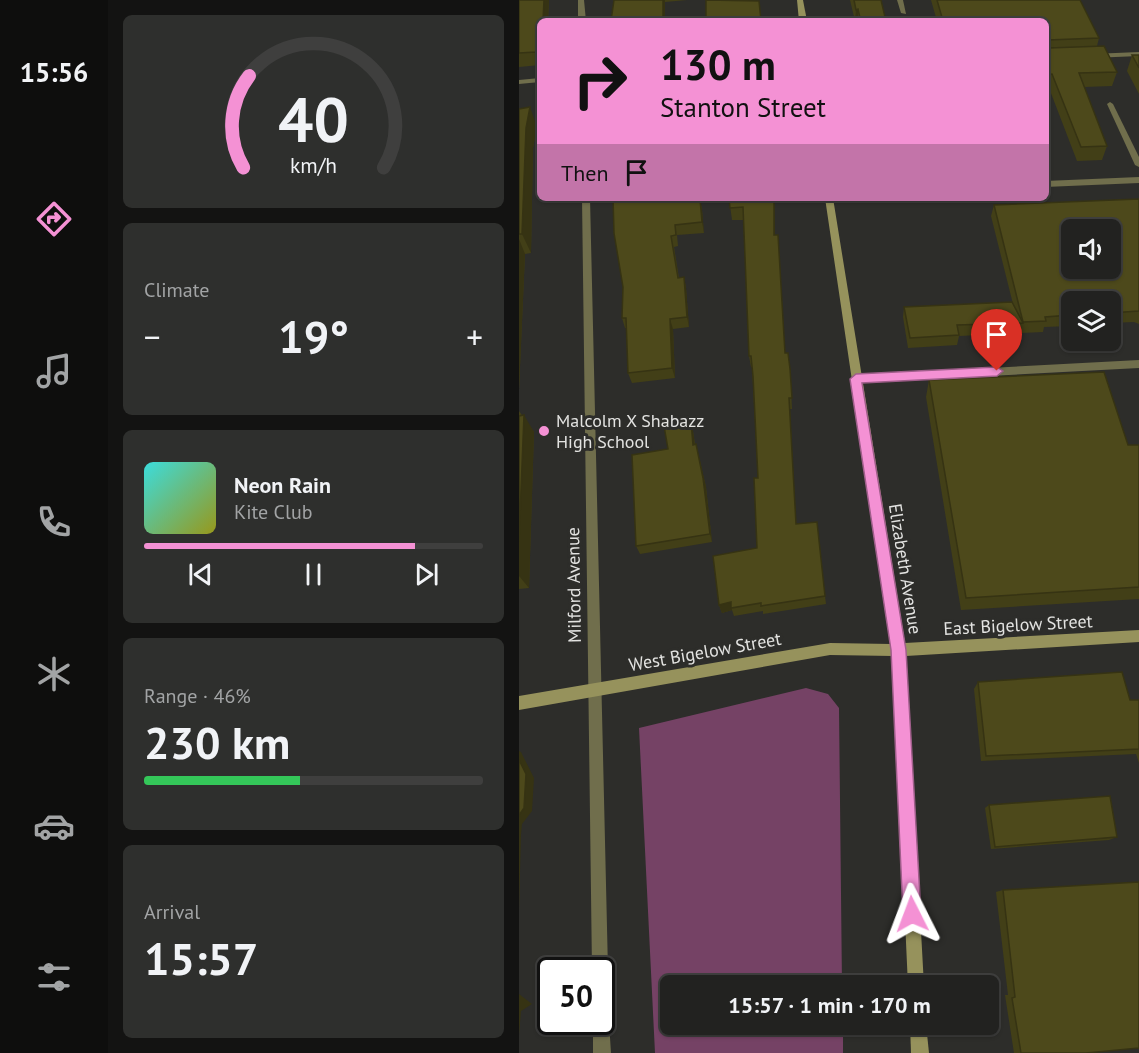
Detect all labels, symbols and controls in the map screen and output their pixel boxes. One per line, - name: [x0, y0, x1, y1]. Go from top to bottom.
- text: 130 m: [660, 37, 776, 92]
- icon: right: [561, 42, 639, 120]
- text: 15:56: [20, 55, 88, 89]
- text: 40: [278, 78, 349, 159]
- text: Stanton Street: [660, 90, 826, 124]
- text: km/h: [290, 152, 337, 180]
- icon: arrive: [620, 156, 653, 189]
- text: Then: [561, 159, 608, 187]
- icon: directions: [33, 198, 75, 240]
- map controls: [1061, 219, 1121, 351]
- button: sound: [1061, 219, 1121, 279]
- text: Climate: [144, 277, 210, 303]
- button: layers: [1061, 291, 1121, 351]
- text: 19°: [278, 307, 349, 365]
- pin: [971, 309, 1022, 371]
- text: −: [144, 315, 161, 358]
- text: +: [466, 315, 483, 358]
- icon: arrive: [980, 318, 1013, 351]
- icon: music: [33, 350, 75, 392]
- place label: Malcolm X Shabazz High School: [556, 409, 704, 453]
- marker: Malcolm X Shabazz High School: [537, 424, 551, 438]
- text: Neon Rain: [234, 471, 331, 499]
- text: Kite Club: [234, 499, 312, 525]
- icon: phone: [33, 501, 75, 543]
- street label: Elizabeth Avenue: [884, 502, 927, 636]
- street label: Milford Avenue: [561, 527, 586, 643]
- icon: previous: [184, 558, 217, 591]
- icon: pause: [297, 558, 330, 591]
- icon: next: [410, 558, 443, 591]
- street label: East Bigelow Street: [943, 609, 1093, 640]
- street label: West Bigelow Street: [627, 627, 783, 676]
- icon: climate: [33, 653, 75, 695]
- text: Range · 46%: [144, 683, 251, 709]
- text: 230 km: [144, 713, 290, 771]
- icon: car: [33, 805, 75, 847]
- position arrow: [880, 882, 944, 946]
- text: Arrival: [144, 899, 200, 925]
- text: 15:57: [144, 929, 258, 987]
- icon: filters: [33, 956, 75, 998]
- speed limit sign: 50: [537, 957, 615, 1035]
- text: 15:57 · 1 min · 170 m: [728, 991, 931, 1019]

